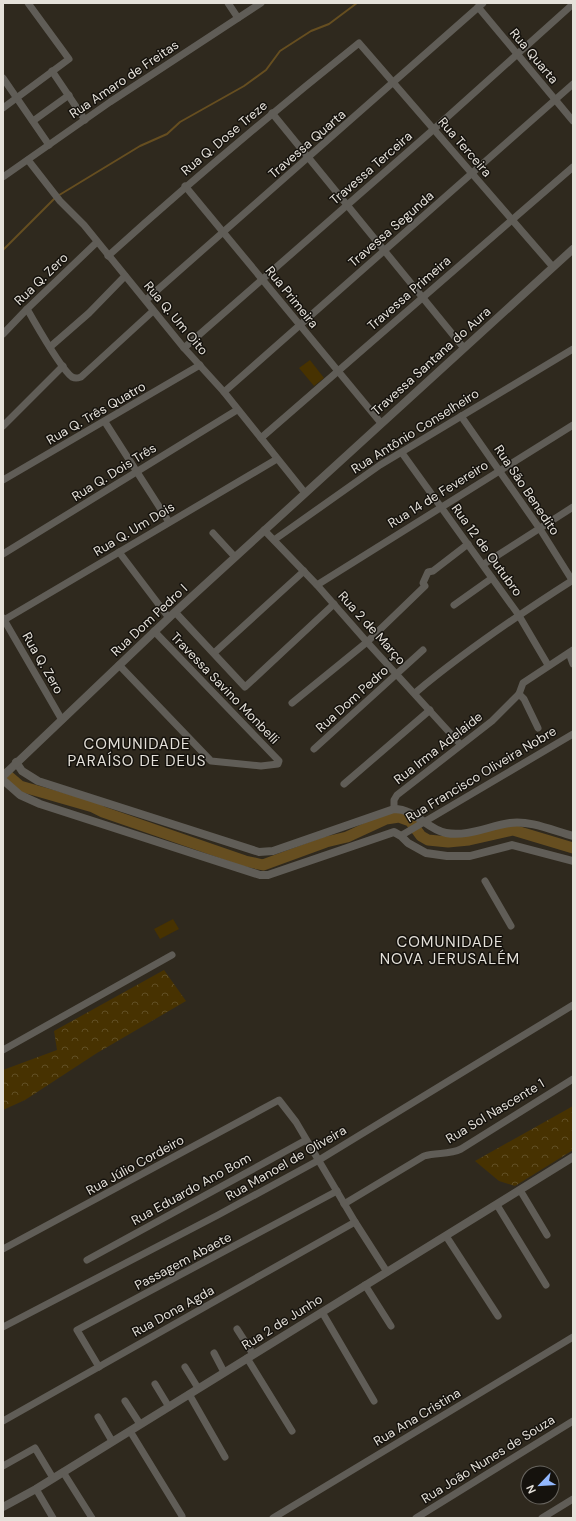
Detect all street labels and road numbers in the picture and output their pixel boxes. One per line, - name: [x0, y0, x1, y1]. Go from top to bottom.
- street label: Rua Quarta: [506, 25, 562, 87]
- street label: Rua Amaro de Freitas: [66, 36, 182, 122]
- street label: Rua Q. Dose Treze: [177, 97, 271, 179]
- street label: Travessa Quarta: [265, 106, 349, 182]
- street label: Rua Terceira: [434, 114, 496, 180]
- street label: Travessa Terceira: [326, 128, 416, 208]
- street label: Travessa Segunda: [345, 187, 437, 271]
- street label: Rua Q. Zero: [10, 249, 72, 309]
- street label: Travessa Primeira: [364, 252, 454, 334]
- street label: Rua Primeira: [262, 262, 322, 332]
- street label: Rua Q. Um Oito: [140, 278, 212, 359]
- street label: Travessa Santana do Aura: [368, 303, 494, 419]
- street label: Rua Q. Três Quatro: [43, 377, 149, 448]
- street label: Rua Antônio Conselheiro: [348, 385, 482, 477]
- street label: Rua Q. Dois Três: [69, 439, 159, 505]
- street label: Rua São Benedito: [490, 442, 564, 539]
- street label: Rua 14 de Fevereiro: [385, 456, 492, 532]
- street label: Rua Q. Um Dois: [90, 498, 178, 560]
- street label: Rua 12 de Outubro: [448, 500, 526, 600]
- street label: Rua Dom Pedro I: [107, 580, 191, 660]
- street label: Rua 2 de Março: [334, 588, 410, 669]
- street label: Travessa Savino Monbelli: [167, 628, 283, 748]
- street label: Rua Q. Zero: [19, 629, 68, 697]
- street label: Rua Dom Pedro: [312, 662, 392, 736]
- street label: Rua Irma Adelaide: [390, 708, 486, 788]
- street label: Rua Francisco Oliveira Nobre: [403, 722, 559, 826]
- street label: Rua Sol Nascente 1: [443, 1075, 547, 1147]
- street label: Rua Manoel de Oliveira: [223, 1121, 349, 1205]
- street label: Rua Júlio Cordeiro: [83, 1131, 187, 1199]
- street label: Rua Eduardo Ano Bom: [128, 1149, 254, 1229]
- street label: Passagem Abaete: [132, 1228, 234, 1294]
- street label: Rua Dona Agda: [129, 1281, 217, 1341]
- street label: Rua 2 de Junho: [238, 1290, 326, 1354]
- street label: Rua Ana Cristina: [370, 1384, 464, 1450]
- street label: Rua João Nunes de Souza: [419, 1412, 557, 1506]

